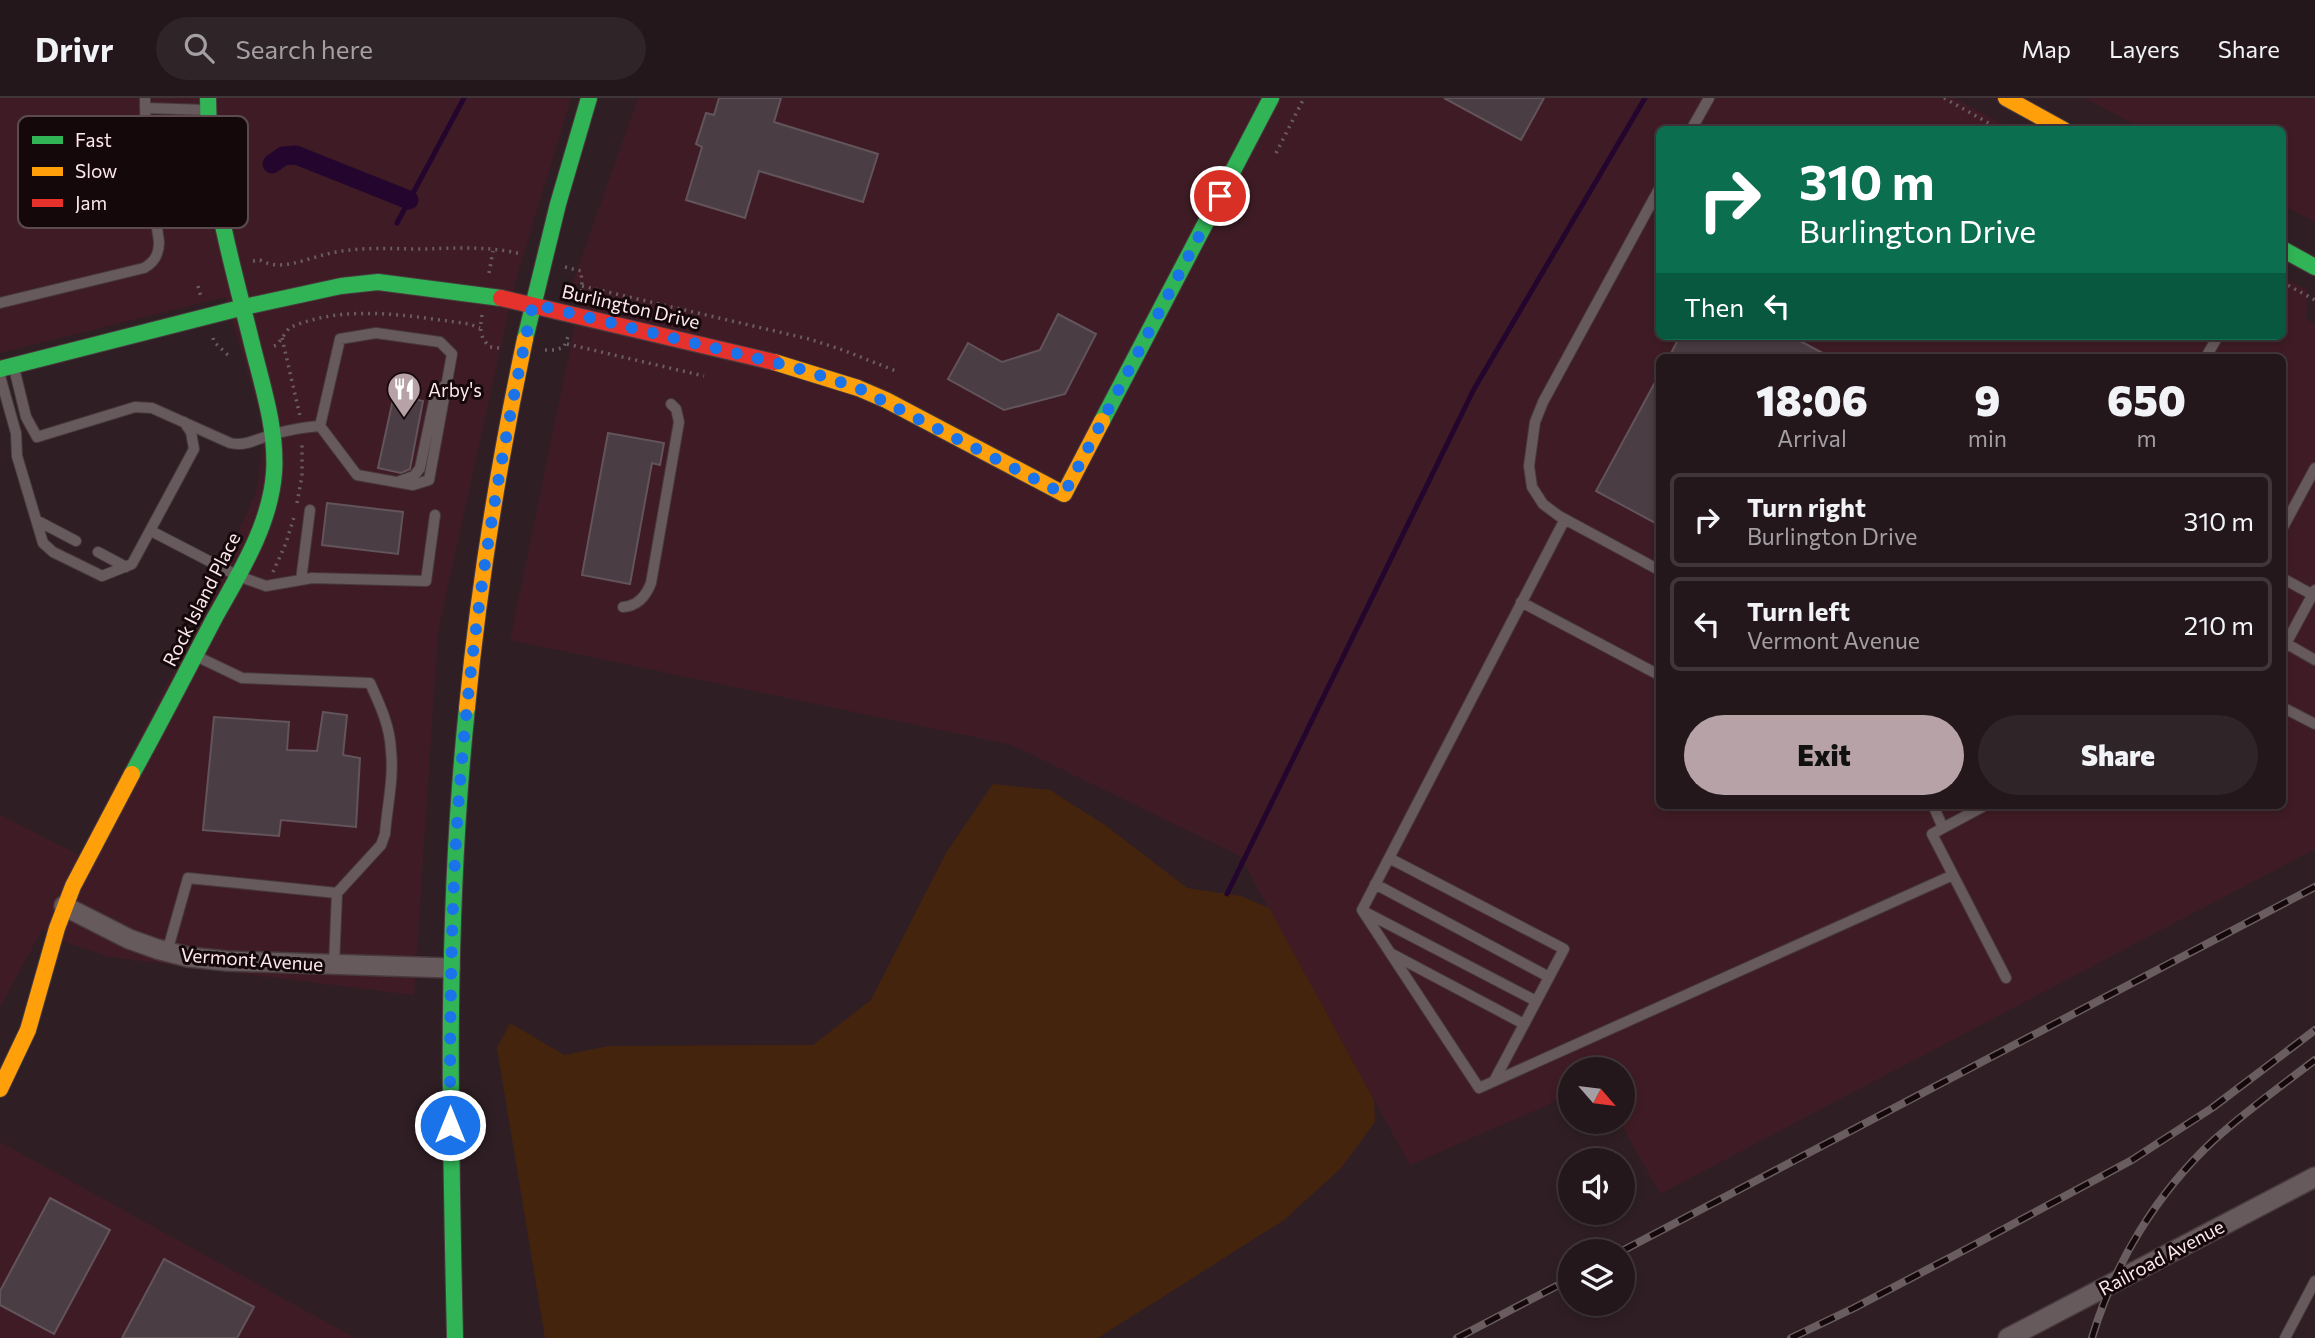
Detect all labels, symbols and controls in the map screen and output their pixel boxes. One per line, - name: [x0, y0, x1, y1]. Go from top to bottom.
- search box: [156, 17, 646, 80]
- text: Drivr: [35, 28, 114, 69]
- icon: search: [180, 29, 218, 67]
- text: Search here: [236, 33, 373, 64]
- text: Map: [2022, 34, 2071, 63]
- text: Layers: [2109, 34, 2180, 63]
- text: Share: [2218, 34, 2280, 63]
- legend: [18, 116, 248, 228]
- text: Fast: [75, 128, 112, 151]
- text: 310 m: [1799, 150, 1934, 210]
- icon: right: [1684, 154, 1775, 245]
- text: Slow: [75, 159, 117, 182]
- pin: [1190, 166, 1250, 226]
- icon: arrive: [1201, 177, 1239, 215]
- text: Jam: [75, 191, 107, 214]
- text: Burlington Drive: [1799, 210, 2036, 250]
- street label: Burlington Drive: [560, 279, 702, 333]
- icon: left: [1758, 287, 1796, 325]
- text: Then: [1684, 291, 1744, 322]
- restaurant icon: Arby's: [385, 370, 423, 419]
- text: 18:06: [1756, 373, 1868, 425]
- text: 9: [1974, 373, 2001, 425]
- text: 650: [2107, 373, 2186, 425]
- place label: Arby's: [428, 378, 482, 401]
- text: Arrival: [1777, 424, 1847, 452]
- text: min: [1968, 424, 2007, 452]
- text: m: [2136, 424, 2157, 452]
- text: Turn right: [1747, 491, 1866, 522]
- icon: right: [1688, 501, 1726, 539]
- text: 310 m: [2183, 505, 2254, 536]
- text: Burlington Drive: [1747, 522, 1917, 550]
- street label: Rock Island Place: [157, 528, 245, 670]
- text: Turn left: [1747, 595, 1850, 626]
- icon: left: [1688, 605, 1726, 643]
- text: 210 m: [2184, 609, 2254, 640]
- text: Vermont Avenue: [1747, 626, 1920, 654]
- button: Exit: [1684, 715, 1964, 795]
- button: Share: [1978, 715, 2258, 795]
- street label: Vermont Avenue: [180, 943, 324, 975]
- north arrow: [1558, 1057, 1634, 1134]
- map controls: [1558, 1057, 1635, 1316]
- position arrow: [413, 1088, 487, 1162]
- button: sound: [1558, 1148, 1635, 1225]
- street label: Railroad Avenue: [2094, 1214, 2228, 1300]
- button: layers: [1558, 1239, 1635, 1316]

